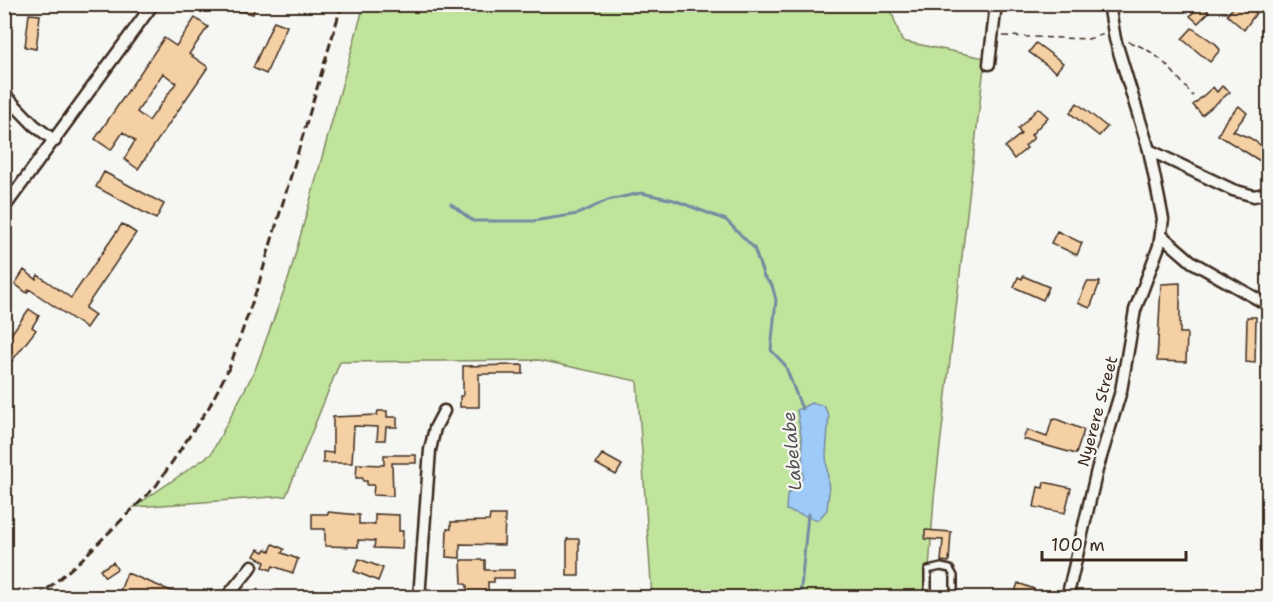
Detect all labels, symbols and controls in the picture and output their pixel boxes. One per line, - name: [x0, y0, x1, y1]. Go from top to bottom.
- street label: Nyerere Street: [1073, 354, 1122, 469]
- water label: Labelabe: [777, 411, 807, 491]
- scale bar: [1042, 524, 1186, 562]
- text: 100 m: [1051, 533, 1105, 557]

